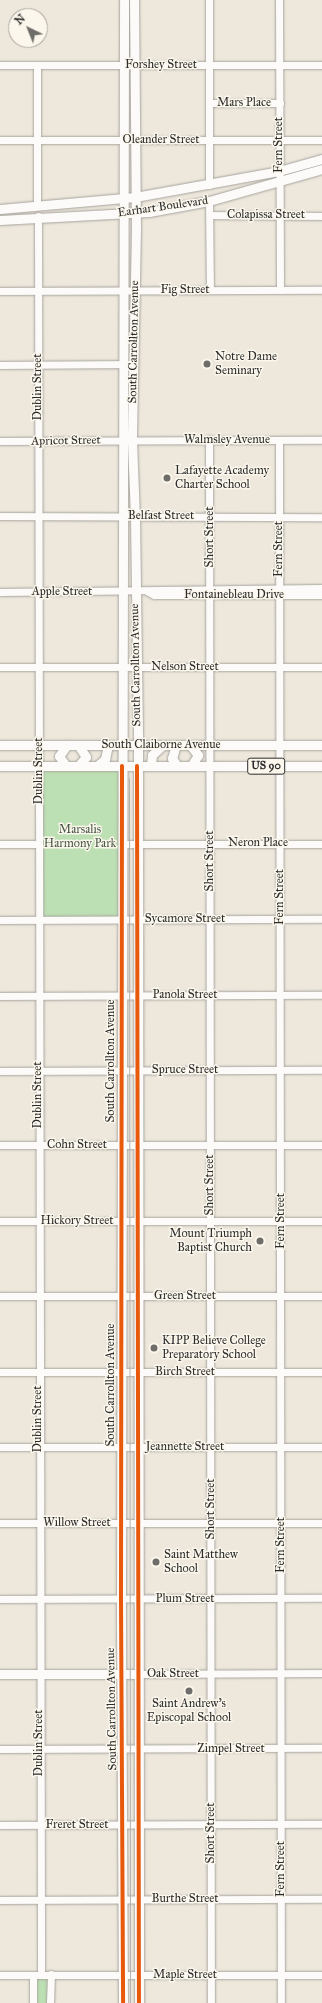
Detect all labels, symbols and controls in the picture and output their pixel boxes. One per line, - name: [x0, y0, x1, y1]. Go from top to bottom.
- north arrow: [8, 8, 48, 48]
- text: N: [12, 12, 28, 28]
- street label: Forshey Street: [125, 58, 197, 72]
- street label: Mars Place: [217, 96, 271, 110]
- street label: Fern Street: [272, 117, 286, 173]
- street label: Oleander Street: [123, 133, 199, 147]
- street label: Earhart Boulevard: [117, 194, 209, 220]
- street label: Colapissa Street: [227, 208, 305, 222]
- street label: South Carrollton Avenue: [126, 280, 142, 404]
- street label: Fig Street: [160, 283, 210, 297]
- place label: Notre Dame Seminary: [215, 350, 277, 378]
- street label: Dublin Street: [31, 353, 45, 421]
- marker: Notre Dame Seminary: [202, 359, 212, 369]
- street label: Apricot Street: [31, 433, 101, 449]
- street label: Walmsley Avenue: [184, 433, 270, 447]
- place label: Lafayette Academy Charter School: [175, 464, 269, 492]
- marker: Lafayette Academy Charter School: [162, 473, 172, 483]
- street label: Short Street: [203, 507, 217, 567]
- street label: Belfast Street: [128, 509, 194, 523]
- street label: Fern Street: [272, 521, 286, 577]
- street label: Apple Street: [32, 585, 92, 599]
- street label: Fontainebleau Drive: [184, 588, 284, 602]
- street label: South Carrollton Avenue: [128, 603, 144, 727]
- street label: Nelson Street: [151, 660, 219, 674]
- street label: Dublin Street: [32, 737, 46, 805]
- street label: South Claiborne Avenue: [101, 738, 221, 752]
- road number: US 90: [247, 757, 285, 775]
- park label: Marsalis Harmony Park: [44, 823, 116, 851]
- street label: Short Street: [203, 831, 217, 891]
- street label: Neron Place: [228, 836, 288, 850]
- street label: Fern Street: [273, 869, 287, 925]
- street label: Sycamore Street: [145, 912, 225, 926]
- street label: Panola Street: [152, 988, 218, 1002]
- street label: South Carrollton Avenue: [104, 999, 118, 1123]
- street label: Dublin Street: [31, 1061, 45, 1129]
- street label: Spruce Street: [152, 1063, 218, 1077]
- street label: Cohn Street: [47, 1138, 107, 1152]
- street label: Short Street: [203, 1155, 217, 1215]
- street label: Fern Street: [274, 1193, 288, 1249]
- street label: Hickory Street: [41, 1214, 113, 1228]
- place label: Mount Triumph Baptist Church: [169, 1227, 252, 1255]
- marker: Mount Triumph Baptist Church: [255, 1236, 265, 1246]
- street label: Green Street: [154, 1289, 216, 1303]
- street label: South Carrollton Avenue: [104, 1323, 118, 1447]
- place label: KIPP Believe College Preparatory School: [162, 1334, 266, 1362]
- marker: KIPP Believe College Preparatory School: [149, 1343, 159, 1353]
- street label: Birch Street: [155, 1365, 215, 1379]
- street label: Dublin Street: [31, 1385, 45, 1453]
- street label: Jeannette Street: [146, 1440, 224, 1454]
- street label: Short Street: [204, 1479, 218, 1539]
- street label: Willow Street: [43, 1516, 111, 1530]
- street label: Fern Street: [274, 1517, 288, 1573]
- place label: Saint Matthew School: [164, 1548, 238, 1576]
- marker: Saint Matthew School: [151, 1557, 161, 1567]
- street label: Plum Street: [156, 1592, 214, 1606]
- street label: South Carrollton Avenue: [104, 1647, 120, 1771]
- street label: Oak Street: [147, 1667, 199, 1681]
- marker: Saint Andrew's Episcopal School: [184, 1686, 194, 1696]
- place label: Saint Andrew's Episcopal School: [147, 1697, 231, 1725]
- street label: Dublin Street: [32, 1709, 46, 1777]
- street label: Zimpel Street: [197, 1742, 265, 1756]
- street label: Short Street: [204, 1803, 218, 1863]
- street label: Freret Street: [45, 1818, 109, 1832]
- street label: Fern Street: [274, 1841, 288, 1897]
- street label: Burthe Street: [151, 1892, 219, 1906]
- street label: Maple Street: [153, 1968, 217, 1982]

